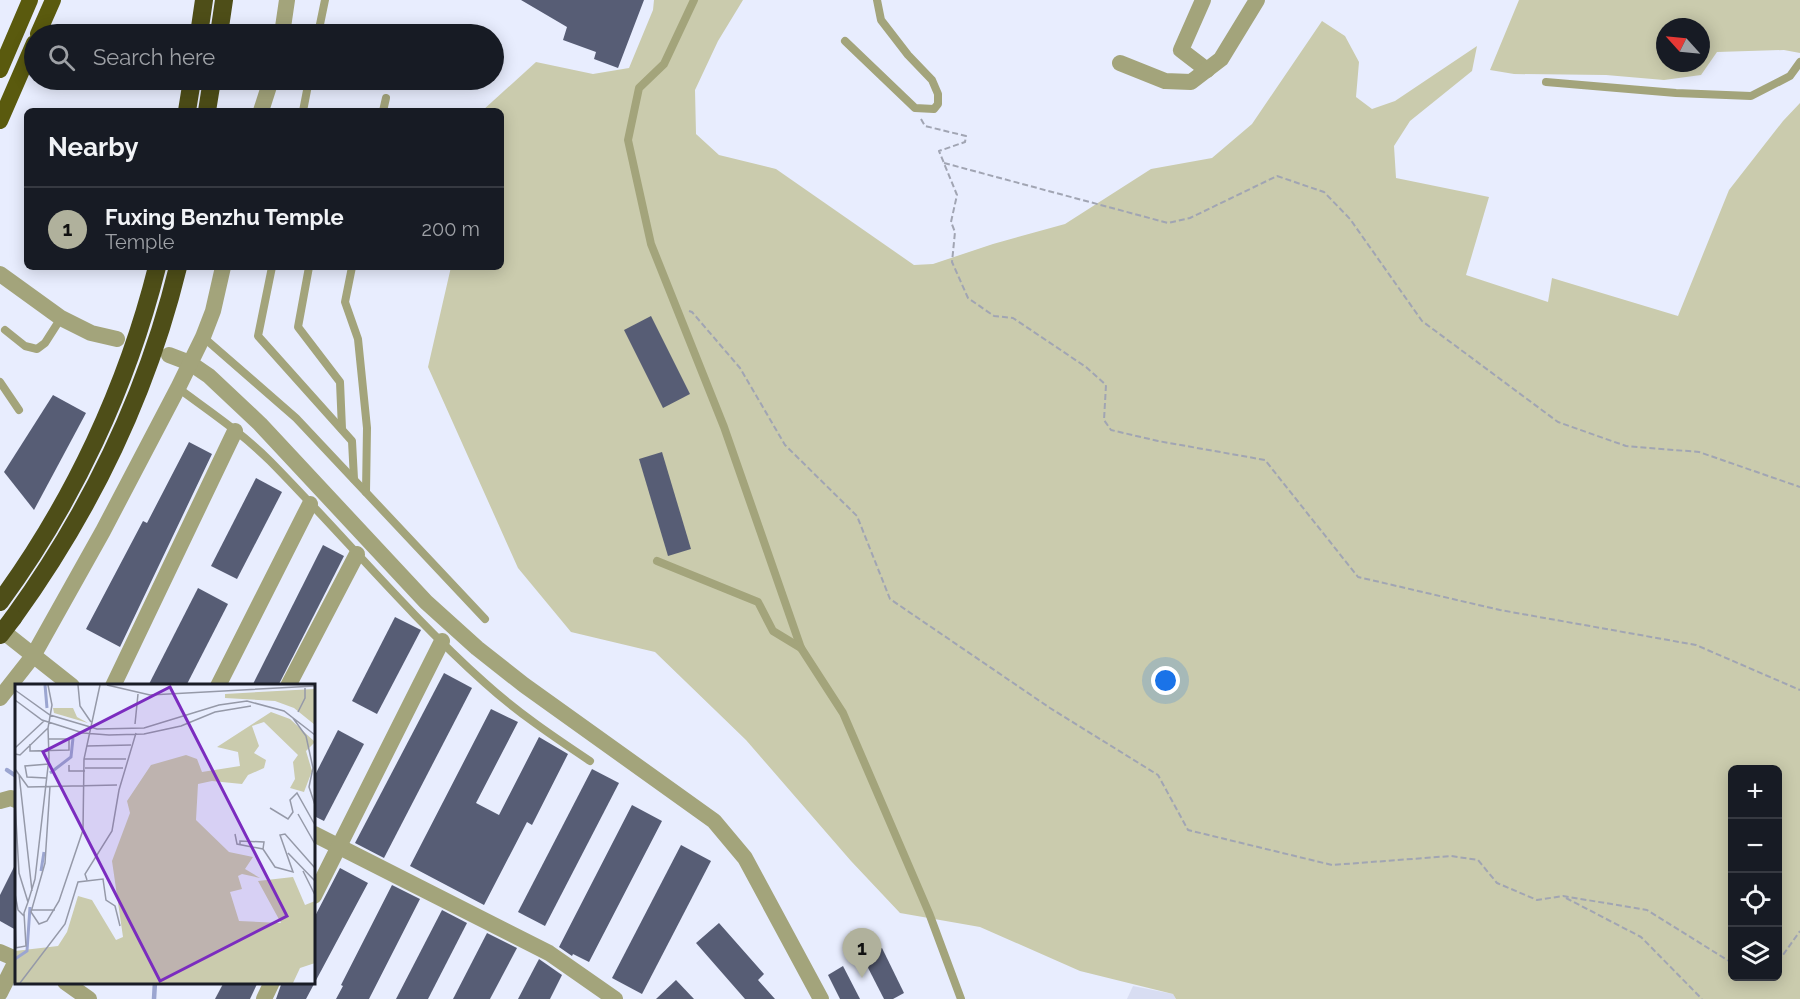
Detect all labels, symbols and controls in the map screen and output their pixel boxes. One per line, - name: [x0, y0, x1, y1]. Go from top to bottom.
- north arrow: [1656, 18, 1710, 72]
- search box: [24, 24, 504, 90]
- icon: search: [45, 41, 78, 74]
- text: Search here: [93, 44, 215, 70]
- text: Nearby: [48, 132, 138, 162]
- text: Fuxing Benzhu Temple: [105, 204, 344, 230]
- text: 1: [63, 217, 72, 241]
- text: 200 m: [422, 217, 480, 241]
- text: Temple: [105, 230, 175, 254]
- your location: [1151, 666, 1180, 695]
- inset map: [15, 684, 315, 984]
- map controls: [1728, 765, 1782, 981]
- button: +: [1728, 765, 1782, 819]
- button: −: [1728, 819, 1782, 873]
- button: locate: [1728, 873, 1782, 927]
- button: layers: [1728, 927, 1782, 981]
- pin: 1: [842, 928, 882, 978]

